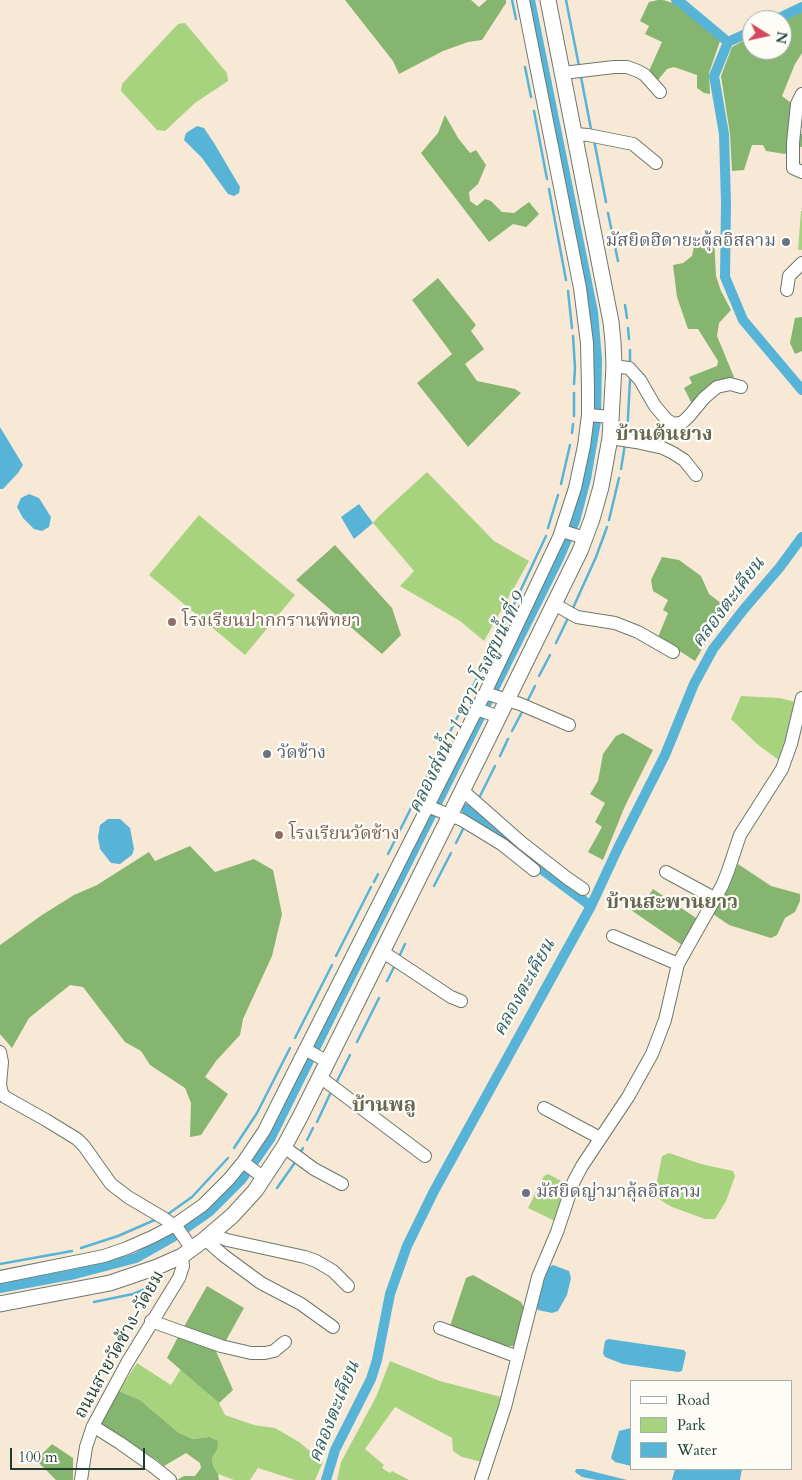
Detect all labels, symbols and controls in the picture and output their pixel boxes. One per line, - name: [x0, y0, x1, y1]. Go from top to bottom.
- north arrow: [742, 10, 792, 60]
- text: N: [771, 30, 792, 45]
- place label: มัสยิดฮิดายะตุ้ลอิสลาม: [606, 231, 776, 253]
- marker: มัสยิดฮิดายะตุ้ลอิสลาม: [780, 236, 792, 248]
- district label: บ้านต้นยาง: [615, 423, 713, 447]
- water label: คลองตะเคียน: [688, 553, 770, 653]
- water label: คลองส่งน้ำ 1 ขวา-โรงสูบน้ำที่ 9: [404, 589, 532, 817]
- place label: โรงเรียนปากกรานพิทยา: [182, 611, 361, 633]
- marker: โรงเรียนปากกรานพิทยา: [166, 616, 178, 628]
- place label: วัดช้าง: [277, 743, 326, 765]
- marker: วัดช้าง: [261, 748, 273, 760]
- place label: โรงเรียนวัดช้าง: [289, 824, 400, 846]
- marker: โรงเรียนวัดช้าง: [273, 829, 285, 841]
- district label: บ้านสะพานยาว: [606, 891, 738, 915]
- water label: คลองตะเคียน: [489, 935, 561, 1041]
- district label: บ้านพลู: [352, 1094, 416, 1118]
- place label: มัสยิดญ่ามาลุ้ลอิสลาม: [536, 1182, 701, 1204]
- marker: มัสยิดญ่ามาลุ้ลอิสลาม: [520, 1187, 532, 1199]
- street label: ถนนสายวัดช้าง-วัดยม: [70, 1267, 170, 1423]
- water label: คลองตะเคียน: [304, 1358, 366, 1466]
- legend: [630, 1380, 792, 1470]
- text: Road: [677, 1390, 710, 1410]
- text: Park: [677, 1415, 706, 1435]
- scale bar: [12, 1438, 148, 1470]
- text: Water: [677, 1440, 717, 1460]
- text: 100 m: [18, 1447, 58, 1467]

